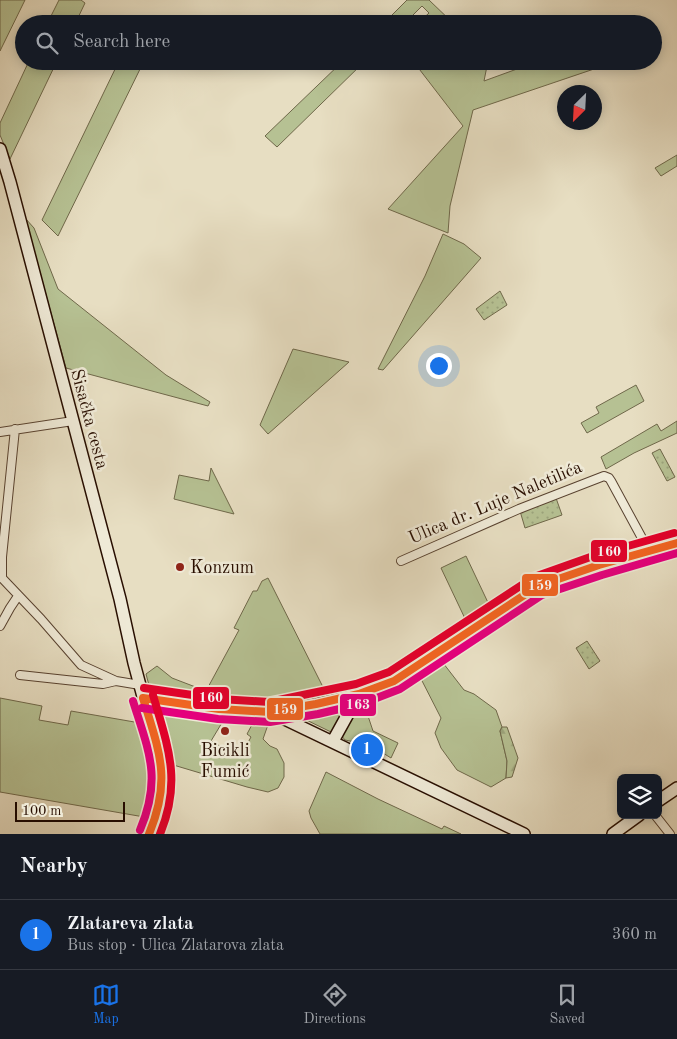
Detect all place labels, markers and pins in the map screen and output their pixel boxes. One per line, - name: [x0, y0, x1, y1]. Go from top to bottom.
- place label: Konzum: [190, 559, 254, 577]
- marker: Konzum: [174, 561, 186, 573]
- marker: Bicikli Fumić: [219, 725, 231, 737]
- pin: 1: [351, 731, 383, 769]
- place label: Bicikli Fumić: [200, 742, 250, 781]

